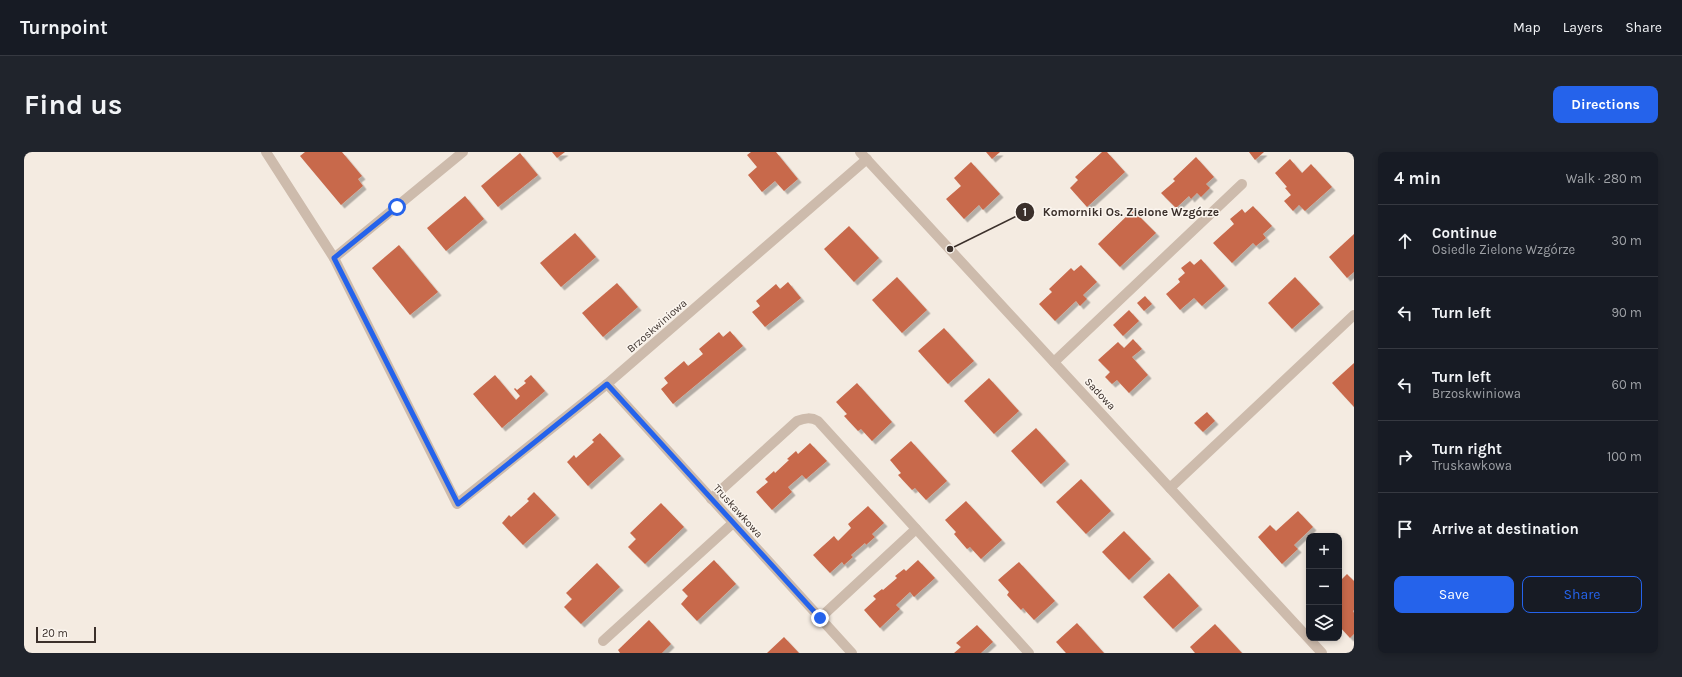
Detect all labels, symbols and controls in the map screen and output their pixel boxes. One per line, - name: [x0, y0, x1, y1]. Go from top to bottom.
- text: Turnpoint: [20, 17, 108, 39]
- text: Map: [1513, 19, 1541, 36]
- text: Layers: [1563, 19, 1603, 36]
- text: Share: [1625, 19, 1662, 36]
- button: Directions: [1553, 86, 1658, 123]
- text: Find us: [24, 88, 123, 121]
- text: 4 min: [1394, 168, 1441, 188]
- text: Walk · 280 m: [1566, 171, 1642, 186]
- route start: [388, 198, 406, 216]
- callout: Komorniki Os. Zielone Wzgórze: [1015, 200, 1227, 224]
- text: 1: [1023, 205, 1027, 219]
- text: Komorniki Os. Zielone Wzgórze: [1043, 205, 1219, 219]
- text: Continue: [1432, 224, 1497, 242]
- icon: ahead: [1394, 230, 1416, 252]
- text: 30 m: [1611, 233, 1642, 248]
- text: Osiedle Zielone Wzgórze: [1432, 242, 1575, 257]
- street label: Brzoskwiniowa: [624, 296, 690, 356]
- icon: left: [1394, 302, 1416, 324]
- text: Turn left: [1432, 304, 1491, 322]
- text: 90 m: [1611, 305, 1642, 320]
- text: Turn left: [1432, 368, 1491, 386]
- icon: left: [1394, 374, 1416, 396]
- street label: Sadowa: [1082, 375, 1118, 413]
- text: 60 m: [1612, 377, 1642, 392]
- text: Brzoskwiniowa: [1432, 386, 1521, 401]
- text: Turn right: [1432, 440, 1502, 458]
- icon: right: [1394, 446, 1416, 468]
- text: 100 m: [1607, 449, 1642, 464]
- text: Truskawkowa: [1432, 458, 1512, 473]
- street label: Truskawkowa: [711, 482, 765, 540]
- icon: arrive: [1394, 518, 1416, 540]
- text: Arrive at destination: [1432, 520, 1579, 538]
- map controls: [1306, 533, 1342, 641]
- button: +: [1306, 533, 1342, 569]
- button: −: [1306, 569, 1342, 605]
- button: Save: [1394, 576, 1514, 613]
- button: Share: [1522, 576, 1642, 613]
- button: layers: [1306, 605, 1342, 641]
- route end: [811, 609, 829, 627]
- scale bar: [36, 625, 96, 644]
- text: 20 m: [42, 627, 68, 640]

